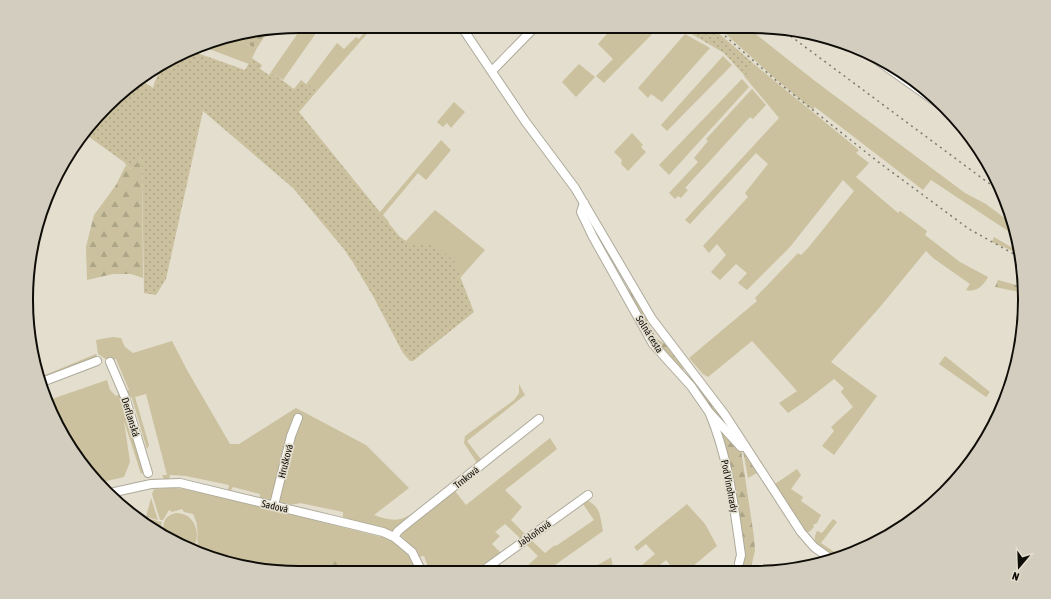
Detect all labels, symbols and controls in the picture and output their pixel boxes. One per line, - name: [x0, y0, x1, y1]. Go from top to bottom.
- street label: Solná cesta: [634, 314, 665, 355]
- street label: Derflanská: [119, 396, 142, 438]
- street label: Hrušková: [276, 443, 295, 479]
- street label: Pod Vinohrady: [719, 459, 740, 513]
- street label: Trnková: [452, 464, 481, 491]
- street label: Sadová: [261, 498, 290, 515]
- street label: Jabloňová: [516, 518, 553, 549]
- north arrow: [999, 547, 1039, 587]
- text: N: [1011, 570, 1021, 583]

